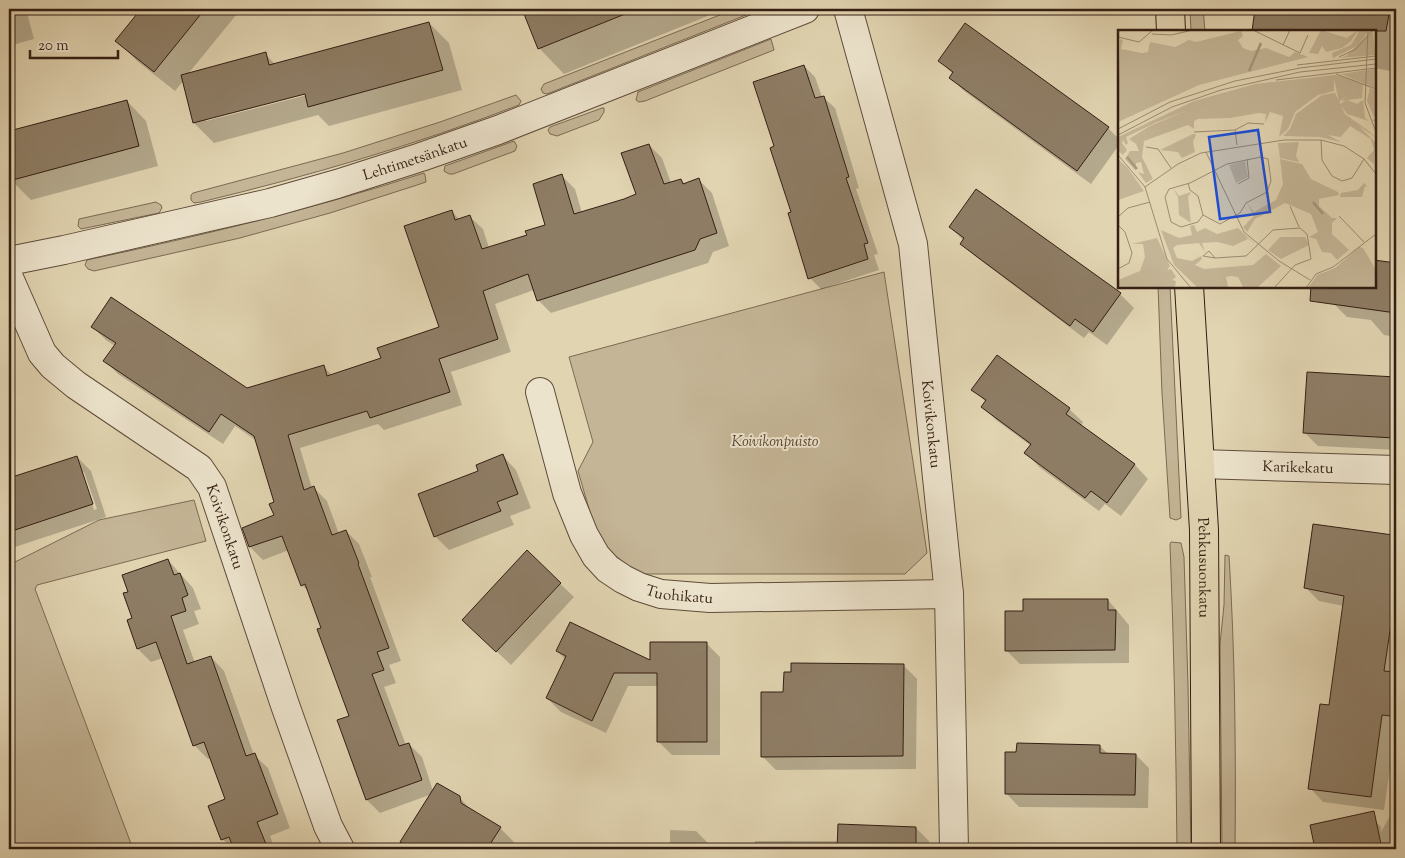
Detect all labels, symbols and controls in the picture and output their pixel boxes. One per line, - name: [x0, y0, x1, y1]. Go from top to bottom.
- scale bar: [30, 28, 118, 60]
- inset map: [1118, 30, 1375, 288]
- text: 20 m: [38, 36, 69, 57]
- street label: Lehtimetsänkatu: [360, 132, 471, 187]
- street label: Koivikonkatu: [915, 379, 945, 470]
- park label: Koivikonpuisto: [731, 432, 819, 453]
- street label: Karikekatu: [1262, 457, 1334, 480]
- street label: Koivikonkatu: [200, 482, 248, 573]
- street label: Pehkusuonkatu: [1191, 517, 1214, 618]
- street label: Tuohikatu: [642, 581, 714, 610]

